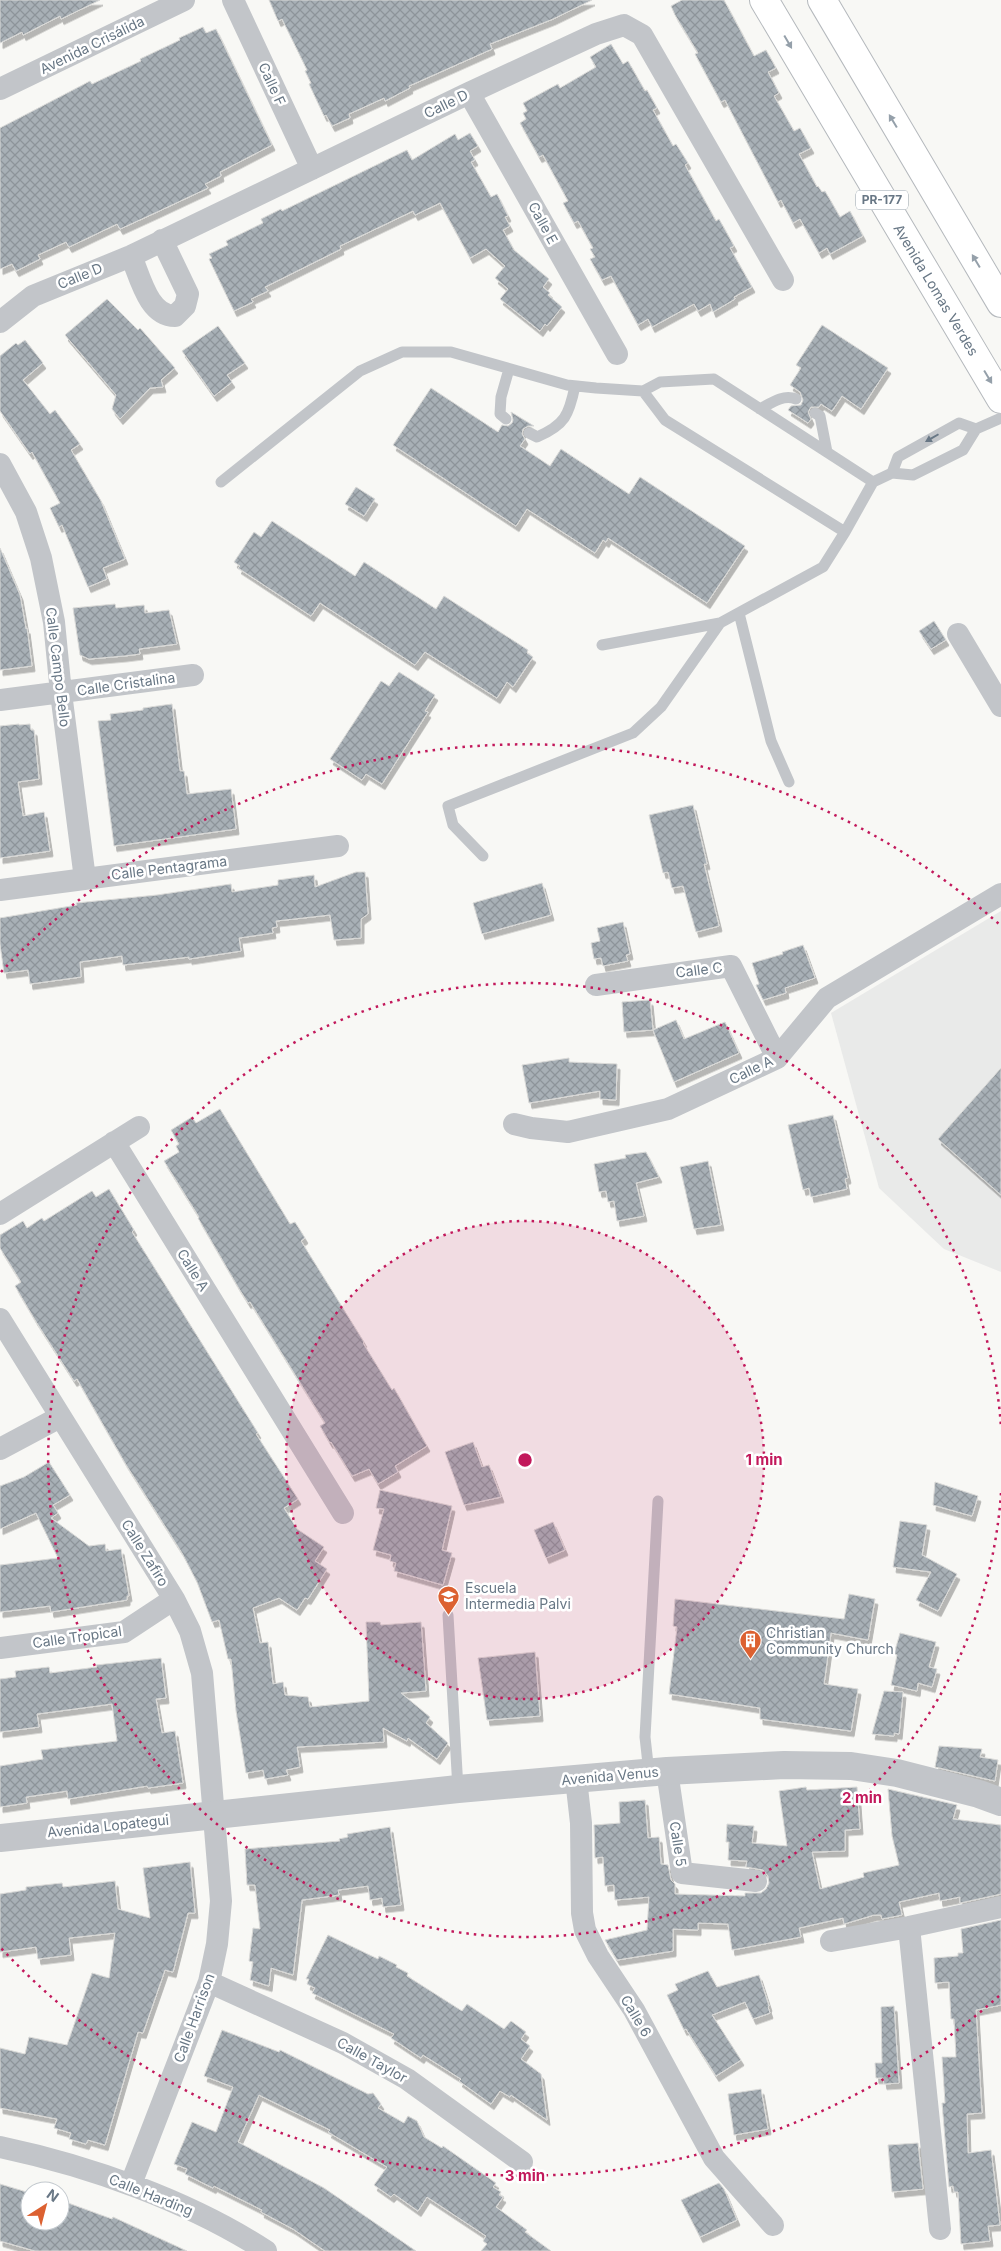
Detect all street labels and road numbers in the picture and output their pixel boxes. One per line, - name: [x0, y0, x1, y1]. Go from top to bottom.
- street label: Avenida Crisálida: [37, 12, 147, 77]
- street label: Calle F: [255, 60, 290, 108]
- street label: Calle D: [421, 86, 471, 122]
- road number: PR-177: [856, 190, 908, 210]
- street label: Calle E: [525, 199, 562, 247]
- street label: Avenida Lomas Verdes: [890, 221, 982, 359]
- street label: Calle D: [55, 259, 105, 292]
- street label: Calle Campo Bello: [43, 606, 74, 728]
- street label: Calle Cristalina: [76, 668, 176, 699]
- street label: Calle Pentagrama: [110, 852, 228, 883]
- street label: Calle C: [674, 958, 723, 981]
- street label: Calle A: [726, 1052, 776, 1087]
- street label: Calle A: [174, 1245, 213, 1294]
- street label: Calle Zafiro: [118, 1516, 173, 1589]
- street label: Calle Tropical: [31, 1622, 123, 1651]
- street label: Avenida Venus: [561, 1763, 659, 1788]
- street label: Avenida Lopategui: [46, 1811, 170, 1840]
- street label: Calle 5: [667, 1820, 690, 1868]
- street label: Calle Harrison: [170, 1971, 218, 2065]
- street label: Calle 6: [617, 1992, 655, 2040]
- street label: Calle Taylor: [334, 2033, 410, 2086]
- street label: Calle Harding: [107, 2170, 196, 2219]

